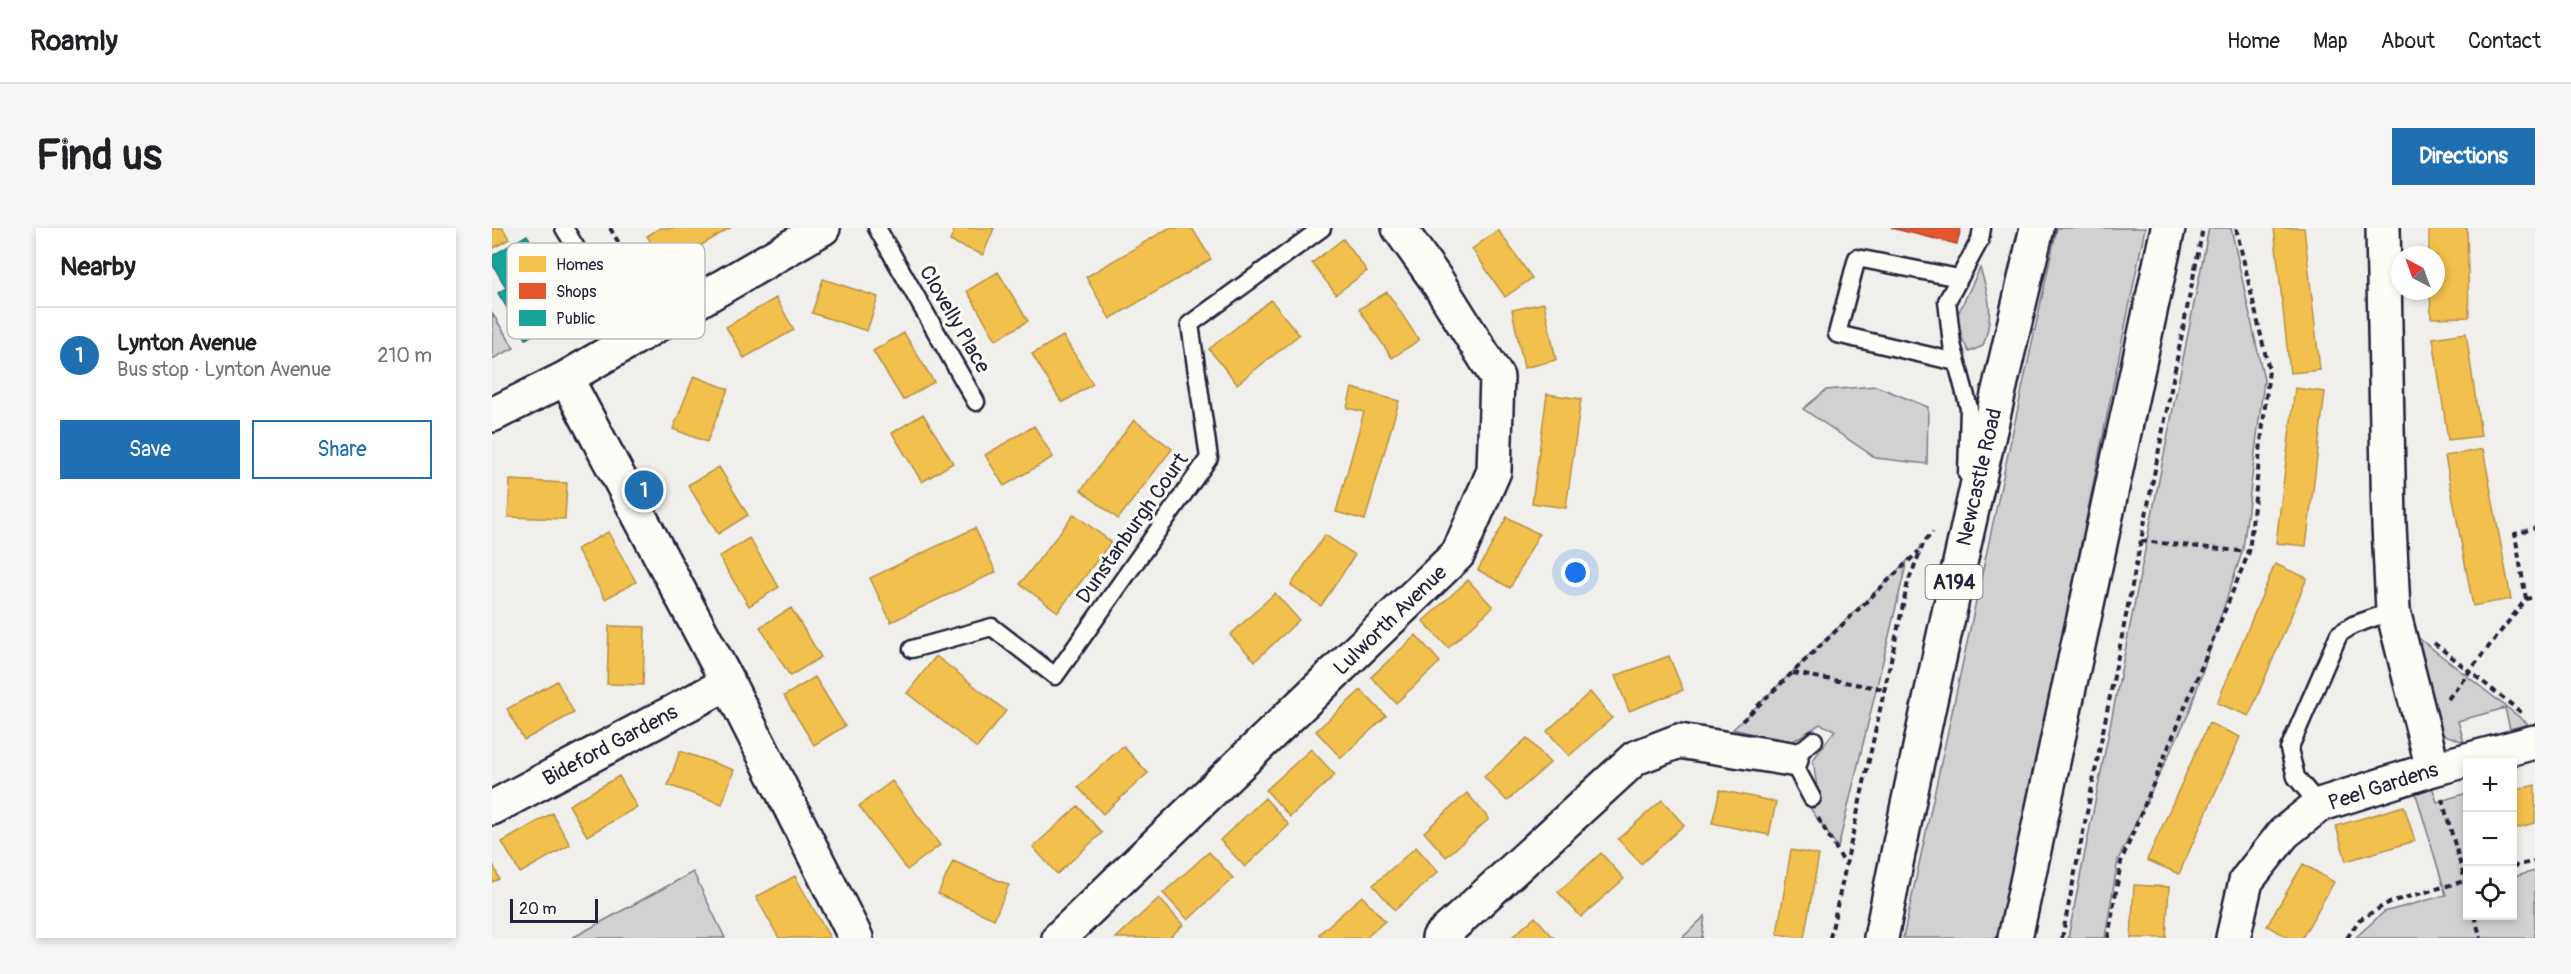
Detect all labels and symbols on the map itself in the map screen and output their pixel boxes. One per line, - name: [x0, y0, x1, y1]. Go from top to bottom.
- legend: [507, 243, 705, 339]
- north arrow: [2391, 246, 2445, 300]
- text: Homes: [556, 255, 604, 275]
- street label: Clovelly Place: [913, 261, 997, 378]
- text: Shops: [556, 282, 596, 302]
- text: Public: [556, 309, 596, 329]
- street label: Newcastle Road: [1951, 406, 2008, 549]
- street label: Dunstanburgh Court: [1070, 447, 1195, 609]
- pin: 1: [624, 468, 664, 512]
- your location: [1561, 558, 1590, 587]
- street label: Lulworth Avenue: [1328, 559, 1453, 681]
- road number: A194: [1926, 565, 1982, 599]
- street label: Bideford Gardens: [538, 698, 683, 792]
- street label: Peel Gardens: [2325, 756, 2442, 817]
- scale bar: [510, 896, 598, 924]

